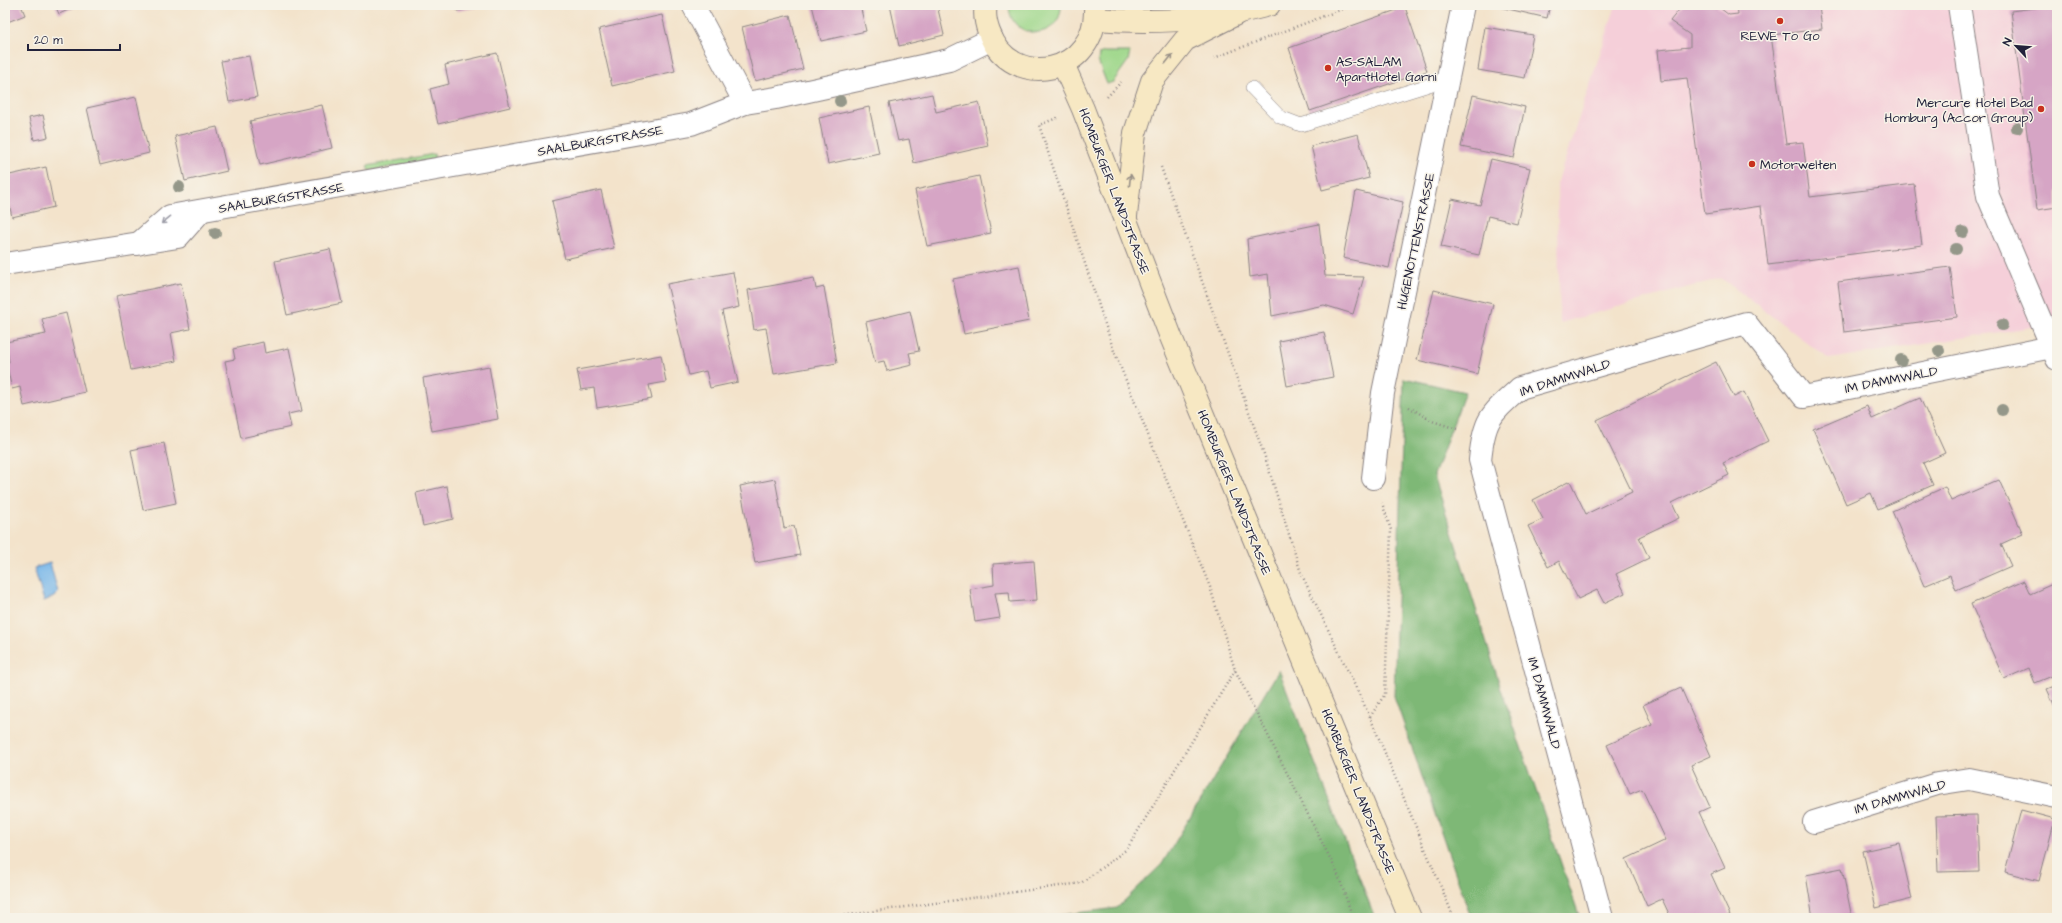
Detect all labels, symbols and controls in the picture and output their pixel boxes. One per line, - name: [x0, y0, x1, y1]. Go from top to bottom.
- marker: REWE To Go: [1775, 16, 1785, 26]
- scale bar: [28, 26, 120, 52]
- north arrow: [1996, 26, 2036, 66]
- place label: REWE To Go: [1740, 27, 1820, 45]
- text: 20 m: [34, 32, 63, 49]
- text: N: [1999, 35, 2016, 48]
- place label: AS-SALAM ApartHotel Garni: [1336, 53, 1437, 86]
- one-way arrow: [1165, 54, 1174, 65]
- marker: AS-SALAM ApartHotel Garni: [1323, 63, 1333, 73]
- place label: Mercure Hotel Bad Homburg (Accor Group): [1884, 94, 2033, 128]
- marker: Mercure Hotel Bad Homburg (Accor Group): [2036, 104, 2046, 114]
- street label: HOMBURGER LANDSTRASSE: [1074, 106, 1154, 277]
- street label: SAALBURGSTRASSE: [536, 121, 665, 161]
- place label: Motorwelten: [1760, 156, 1837, 174]
- marker: Motorwelten: [1747, 159, 1757, 169]
- street label: HUGENOTTENSTRASSE: [1393, 171, 1439, 311]
- one-way arrow: [1126, 174, 1133, 187]
- street label: SAALBURGSTRASSE: [217, 178, 346, 218]
- one-way arrow: [161, 216, 171, 225]
- street label: IM DAMMWALD: [1518, 355, 1613, 401]
- street label: IM DAMMWALD: [1843, 362, 1940, 398]
- street label: HOMBURGER LANDSTRASSE: [1193, 407, 1276, 578]
- street label: IM DAMMWALD: [1523, 655, 1565, 752]
- street label: HOMBURGER LANDSTRASSE: [1317, 706, 1400, 877]
- street label: IM DAMMWALD: [1853, 775, 1949, 819]

